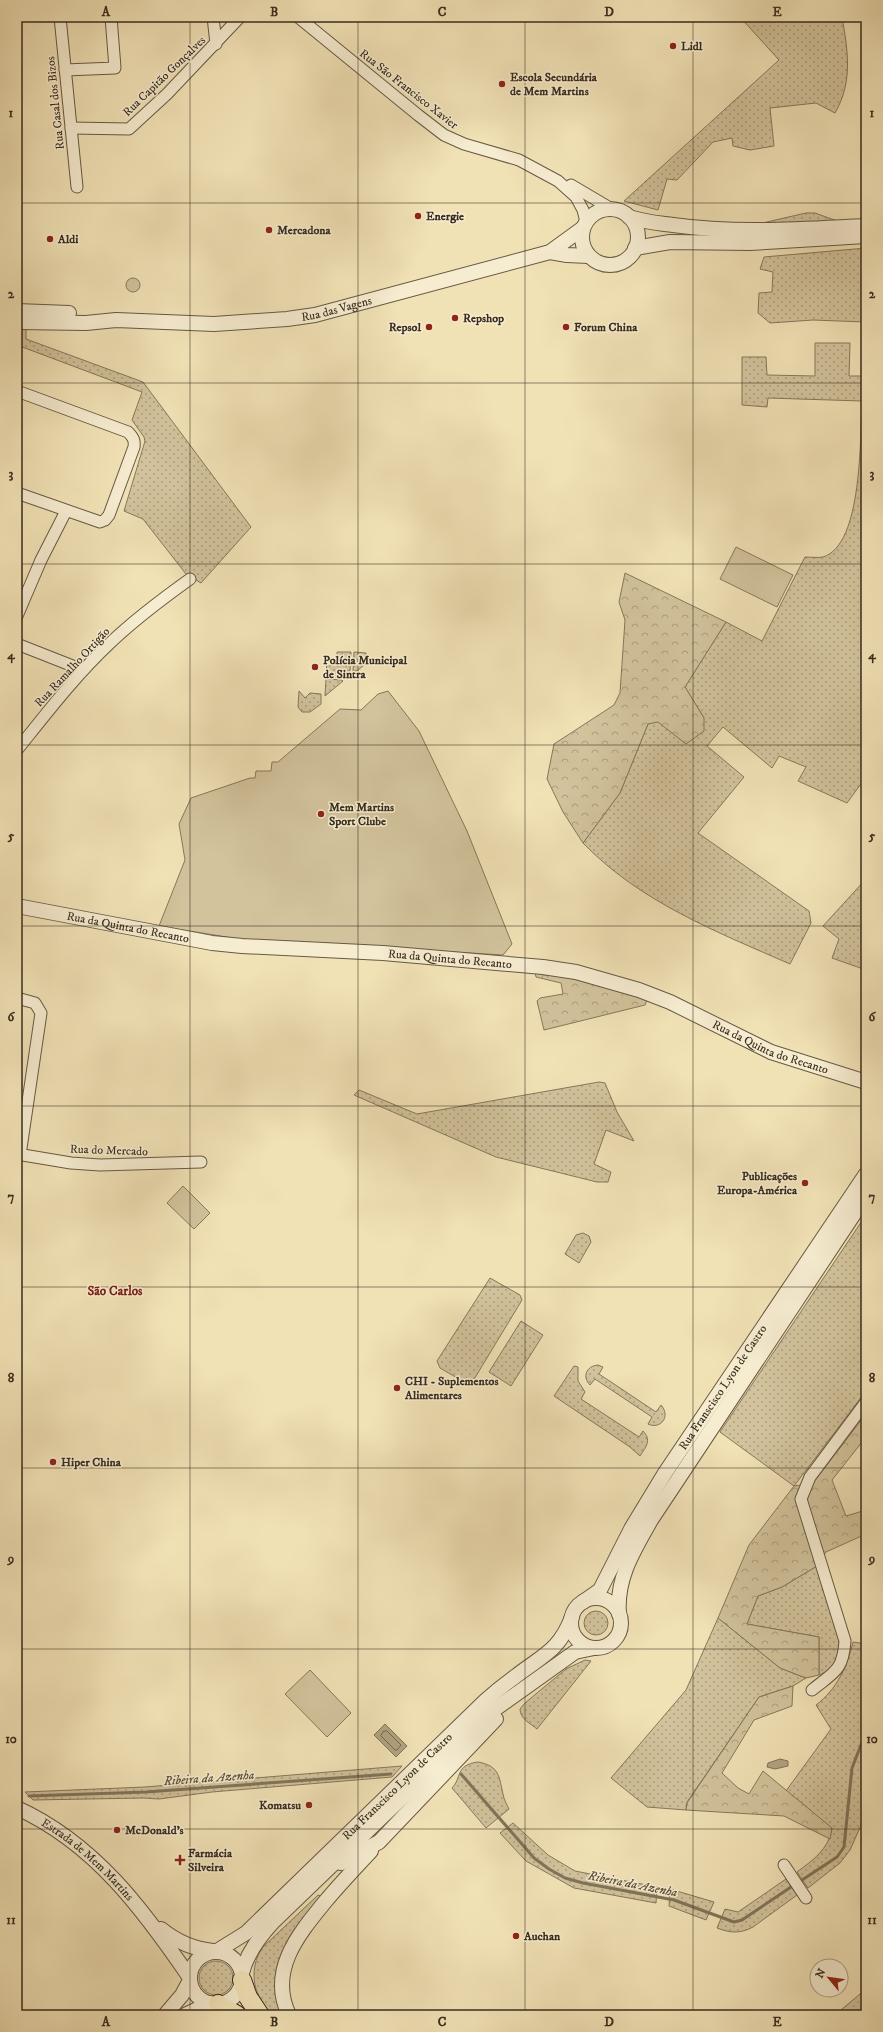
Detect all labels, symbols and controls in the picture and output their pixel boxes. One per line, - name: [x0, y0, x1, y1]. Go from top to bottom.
- text: A: [101, 4, 111, 20]
- text: B: [270, 4, 278, 20]
- text: C: [438, 4, 447, 20]
- text: D: [604, 4, 614, 20]
- text: E: [772, 4, 782, 20]
- street label: Rua Capitão Gonçalves: [120, 33, 209, 120]
- place label: Lidl: [681, 39, 703, 54]
- marker: Lidl: [668, 41, 678, 51]
- street label: Rua São Francisco Xavier: [356, 46, 461, 133]
- street label: Rua Casal dos Bizos: [43, 55, 68, 150]
- place label: Escola Secundária de Mem Martins: [510, 70, 598, 99]
- marker: Escola Secundária de Mem Martins: [497, 79, 507, 89]
- text: 1: [9, 105, 14, 121]
- text: 1: [870, 105, 875, 121]
- place label: Energie: [426, 209, 464, 224]
- marker: Energie: [413, 211, 423, 221]
- place label: Mercadona: [277, 223, 332, 238]
- marker: Mercadona: [264, 225, 274, 235]
- place label: Aldi: [57, 232, 78, 247]
- marker: Aldi: [45, 234, 55, 244]
- text: 2: [8, 286, 15, 302]
- text: 2: [869, 286, 876, 302]
- street label: Rua das Vagens: [300, 293, 374, 325]
- place label: Repshop: [463, 311, 504, 326]
- marker: Repshop: [450, 313, 460, 323]
- place label: Repsol: [389, 320, 421, 335]
- place label: Forum China: [574, 320, 638, 335]
- marker: Repsol: [424, 322, 434, 332]
- marker: Forum China: [561, 322, 571, 332]
- text: 3: [9, 466, 14, 482]
- text: 3: [870, 466, 875, 482]
- street label: Rua Ramalho Ortigão: [32, 624, 113, 710]
- text: 4: [6, 647, 15, 664]
- text: 4: [867, 647, 876, 664]
- place label: Polícia Municipal de Sintra: [323, 653, 407, 682]
- marker: Polícia Municipal de Sintra: [310, 662, 320, 672]
- place label: Mem Martins Sport Clube: [329, 800, 394, 829]
- marker: Mem Martins Sport Clube: [316, 809, 326, 819]
- text: 5: [7, 828, 15, 844]
- text: 5: [868, 828, 876, 844]
- street label: Rua da Quinta do Recanto: [66, 909, 190, 947]
- street label: Rua da Quinta do Recanto: [387, 946, 513, 972]
- text: 6: [8, 1009, 16, 1025]
- text: 6: [869, 1009, 877, 1025]
- street label: Rua da Quinta do Recanto: [710, 1017, 830, 1078]
- street label: Rua do Mercado: [70, 1142, 148, 1159]
- place label: Publicações Europa-América: [717, 1169, 798, 1198]
- marker: Publicações Europa-América: [800, 1178, 810, 1188]
- text: 7: [8, 1189, 15, 1205]
- text: 7: [869, 1189, 876, 1205]
- district label: São Carlos: [88, 1283, 143, 1299]
- street label: Rua Franscisco Lyon de Castro: [676, 1322, 771, 1453]
- text: 8: [8, 1370, 15, 1386]
- text: 8: [869, 1370, 876, 1386]
- place label: CHI - Suplementos Alimentares: [404, 1374, 498, 1403]
- marker: CHI - Suplementos Alimentares: [392, 1383, 402, 1393]
- place label: Hiper China: [61, 1455, 122, 1470]
- marker: Hiper China: [48, 1457, 58, 1467]
- text: 9: [7, 1551, 14, 1567]
- text: 9: [868, 1551, 875, 1567]
- street label: Rua Franscisco Lyon de Castro: [339, 1730, 456, 1843]
- text: 10: [5, 1731, 17, 1747]
- text: 10: [866, 1731, 878, 1747]
- water label: Ribeira da Azenha: [162, 1767, 255, 1789]
- place label: Komatsu: [259, 1798, 301, 1813]
- marker: Komatsu: [304, 1800, 314, 1810]
- street label: Estrada de Mem Martins: [38, 1815, 137, 1904]
- place label: McDonald's: [125, 1823, 184, 1838]
- marker: McDonald's: [112, 1825, 122, 1835]
- place label: Farmácia Silveira: [188, 1846, 233, 1875]
- marker: Farmácia Silveira: [175, 1855, 185, 1865]
- water label: Ribeira da Azenha: [586, 1867, 679, 1901]
- text: 11: [6, 1912, 16, 1928]
- text: 11: [867, 1912, 877, 1928]
- place label: Auchan: [523, 1929, 561, 1944]
- marker: Auchan: [511, 1931, 521, 1941]
- north arrow: [809, 1958, 849, 1998]
- text: N: [813, 1966, 829, 1981]
- text: A: [101, 2014, 111, 2030]
- text: B: [270, 2014, 278, 2030]
- text: C: [438, 2014, 447, 2030]
- text: D: [604, 2014, 614, 2030]
- text: E: [772, 2014, 782, 2030]

